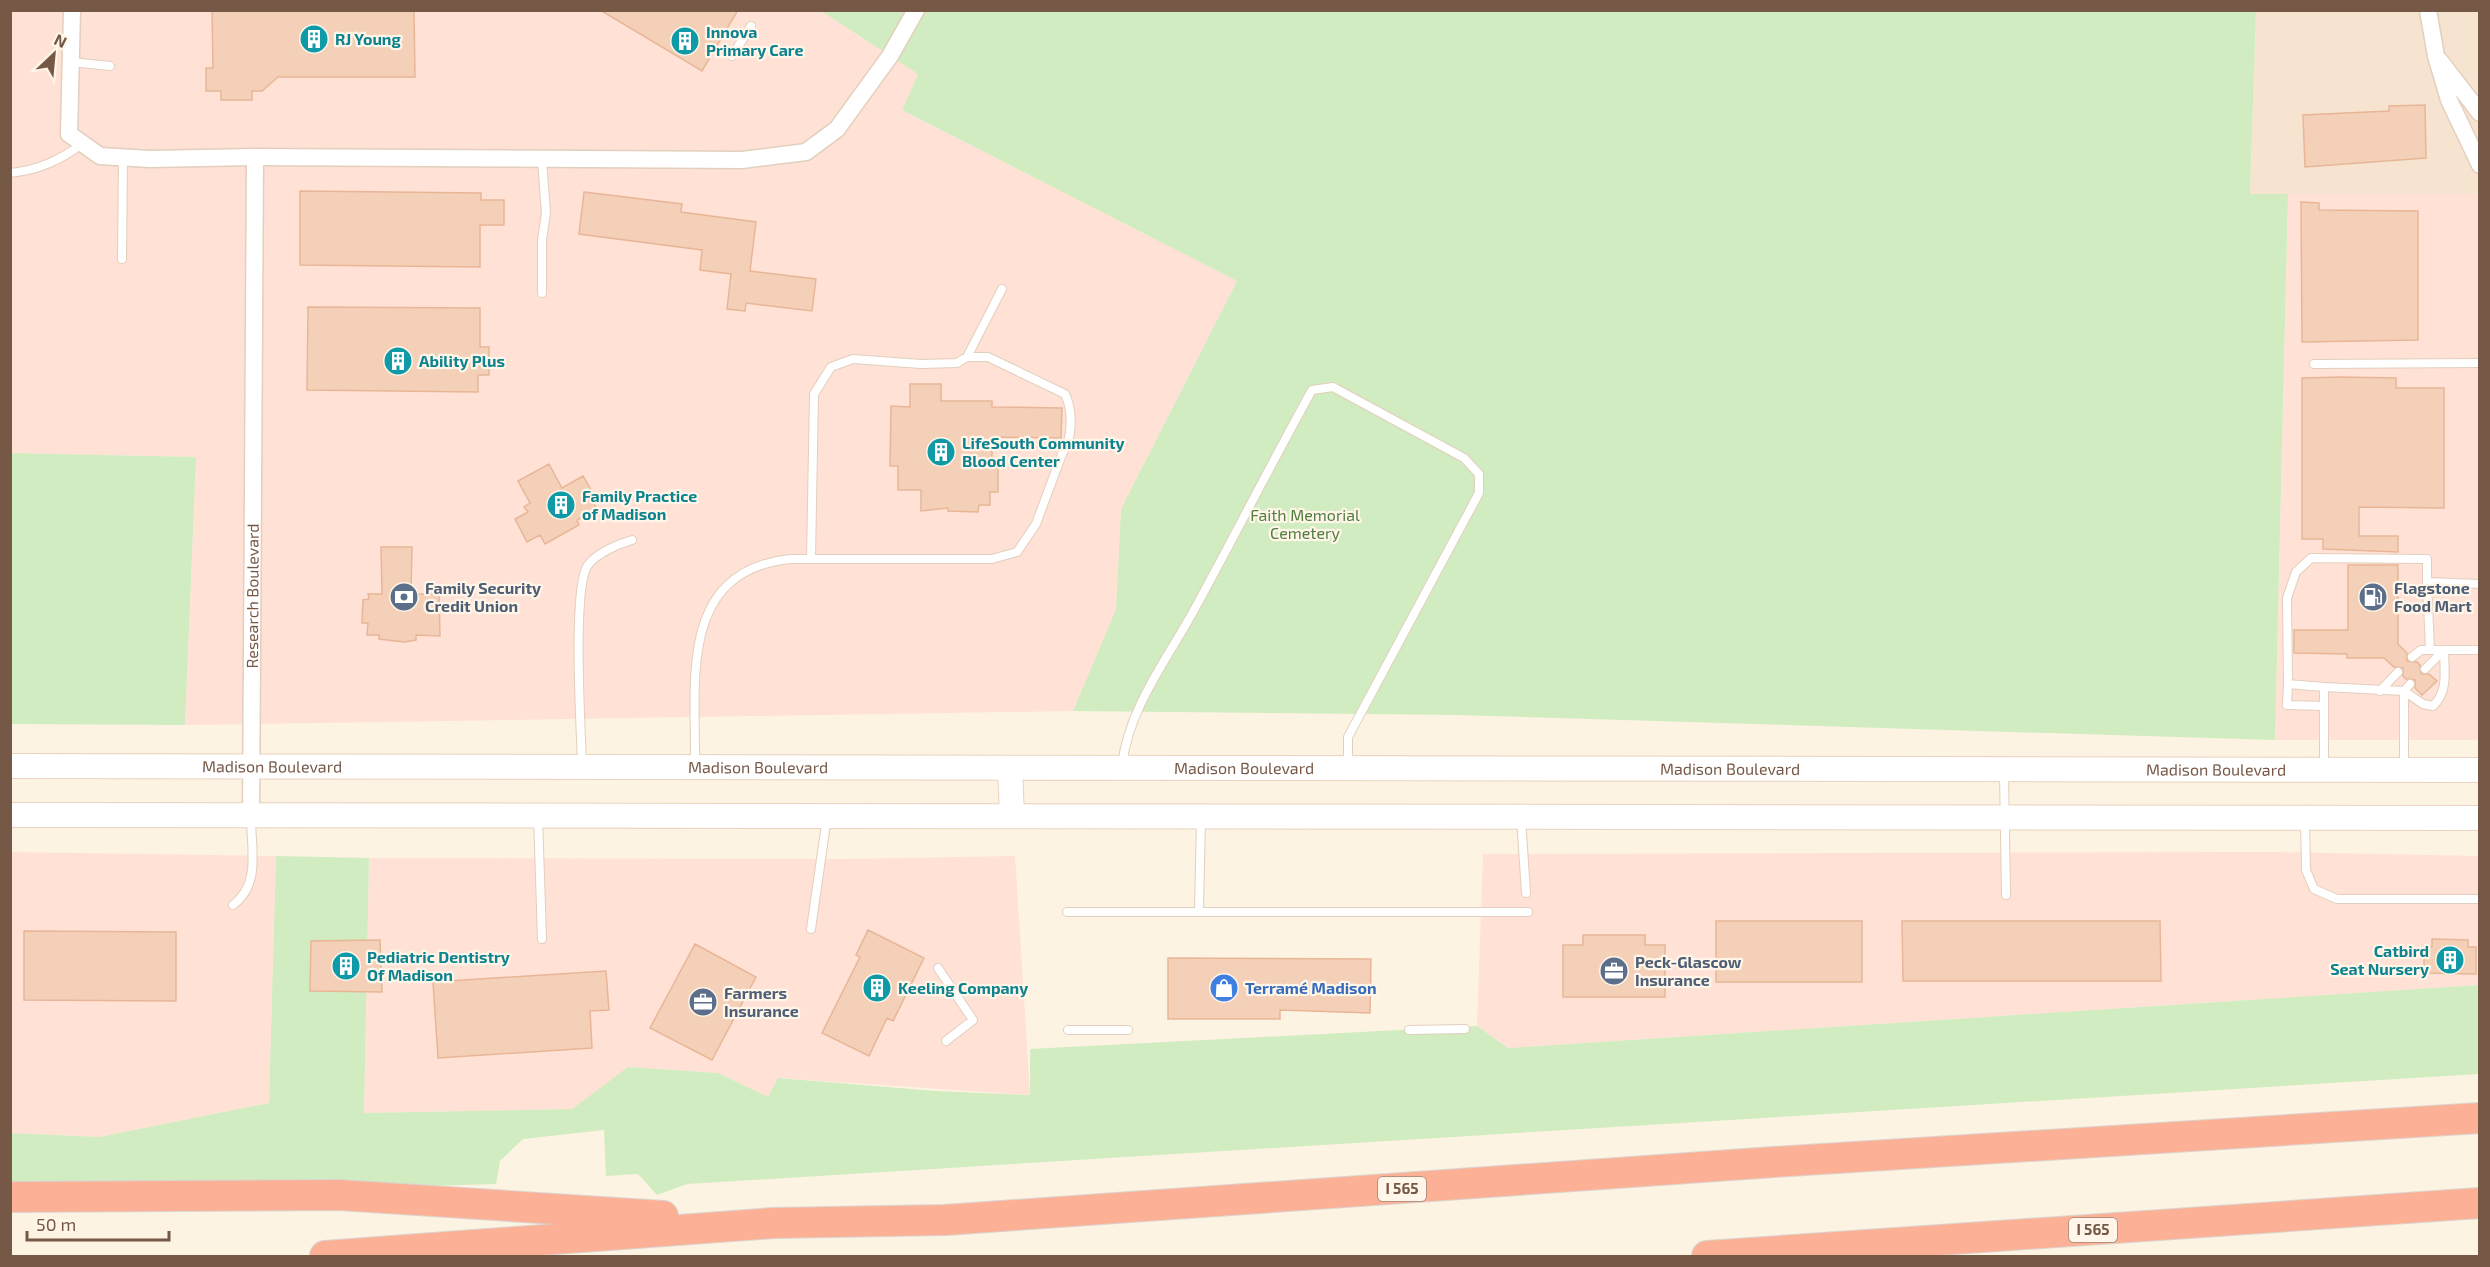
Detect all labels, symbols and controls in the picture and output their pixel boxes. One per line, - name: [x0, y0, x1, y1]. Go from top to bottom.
- place label: Innova Primary Care: [706, 22, 804, 60]
- building icon: RJ Young: [298, 23, 330, 55]
- north arrow: [24, 24, 84, 84]
- building icon: Innova Primary Care: [669, 25, 701, 57]
- text: N: [51, 29, 70, 51]
- place label: RJ Young: [335, 29, 401, 48]
- building icon: Ability Plus: [382, 345, 414, 377]
- place label: Ability Plus: [419, 351, 505, 371]
- place label: LifeSouth Community Blood Center: [962, 433, 1125, 470]
- building icon: LifeSouth Community Blood Center: [925, 436, 957, 468]
- place label: Family Practice of Madison: [582, 486, 697, 523]
- building icon: Family Practice of Madison: [545, 489, 577, 521]
- park label: Faith Memorial Cemetery: [1250, 505, 1360, 542]
- street label: Research Boulevard: [242, 523, 262, 669]
- place label: Family Security Credit Union: [425, 578, 541, 615]
- place label: Flagstone Food Mart: [2394, 578, 2472, 615]
- bank icon: Family Security Credit Union: [388, 581, 420, 613]
- fuel station icon: Flagstone Food Mart: [2357, 581, 2389, 613]
- street label: Madison Boulevard: [202, 756, 342, 776]
- street label: Madison Boulevard: [688, 757, 828, 776]
- street label: Madison Boulevard: [1174, 758, 1314, 777]
- street label: Madison Boulevard: [1660, 759, 1800, 778]
- street label: Madison Boulevard: [2146, 759, 2286, 779]
- place label: Catbird Seat Nursery: [2330, 941, 2429, 979]
- building icon: Catbird Seat Nursery: [2434, 944, 2466, 976]
- place label: Pediatric Dentistry Of Madison: [367, 947, 510, 984]
- building icon: Pediatric Dentistry Of Madison: [330, 950, 362, 982]
- place label: Peck-Glascow Insurance: [1635, 952, 1742, 989]
- office icon: Peck-Glascow Insurance: [1598, 955, 1630, 987]
- building icon: Keeling Company: [861, 972, 893, 1004]
- shop icon: Terramé Madison: [1208, 972, 1240, 1004]
- place label: Keeling Company: [898, 978, 1028, 998]
- place label: Terramé Madison: [1245, 978, 1377, 997]
- place label: Farmers Insurance: [724, 983, 799, 1020]
- office icon: Farmers Insurance: [687, 986, 719, 1018]
- road number: I 565: [1378, 1177, 1426, 1201]
- scale bar: [27, 1204, 170, 1242]
- text: 50 m: [36, 1213, 76, 1235]
- road number: I 565: [2069, 1218, 2117, 1242]

